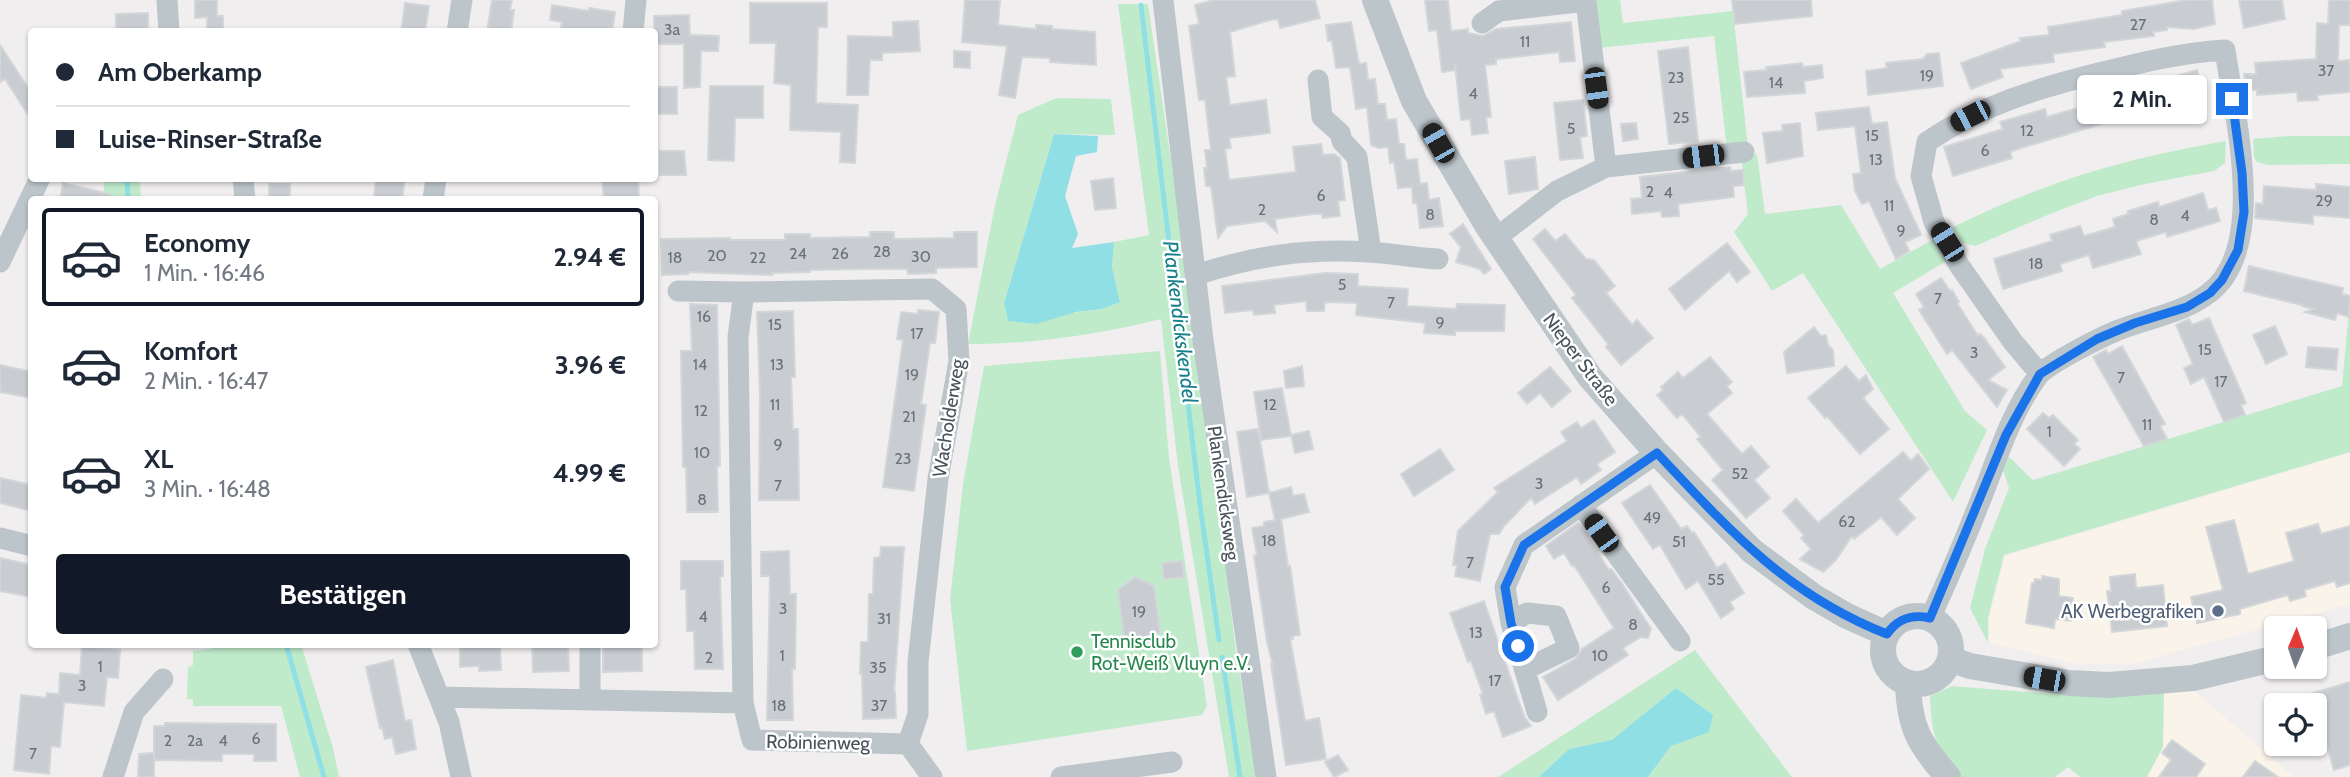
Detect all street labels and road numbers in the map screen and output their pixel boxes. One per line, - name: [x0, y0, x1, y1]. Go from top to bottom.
- street label: Nieper Straße: [1538, 308, 1623, 411]
- street label: Wacholderweg: [928, 357, 969, 479]
- street label: Plankendicksweg: [1203, 424, 1244, 562]
- street label: Robinienweg: [766, 730, 871, 755]

